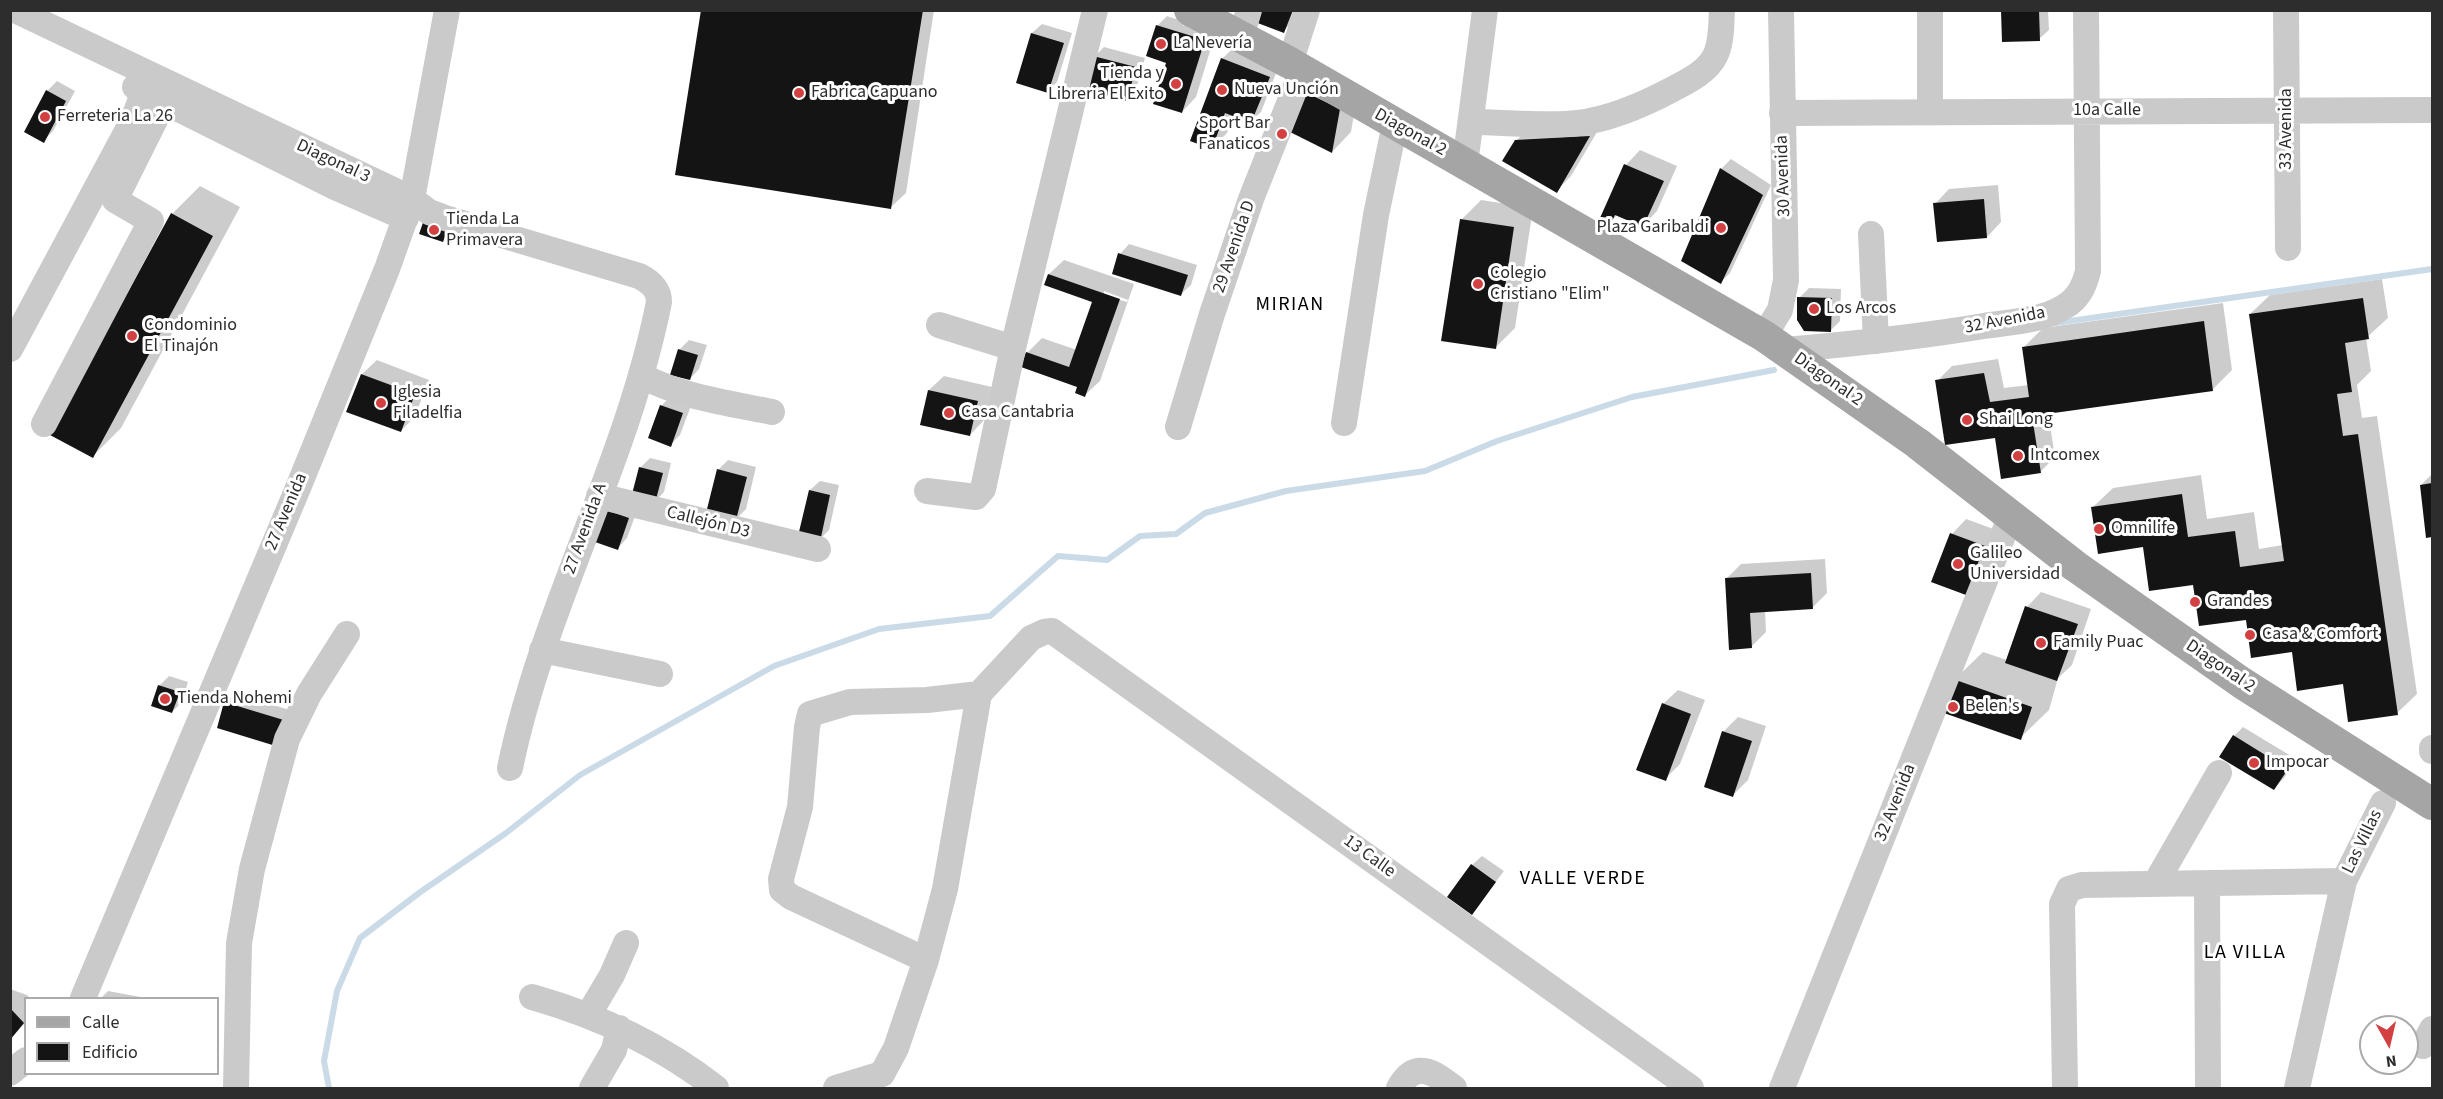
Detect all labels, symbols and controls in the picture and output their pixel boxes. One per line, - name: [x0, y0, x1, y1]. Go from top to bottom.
- place label: La Nevería: [1173, 33, 1252, 55]
- marker: La Nevería: [1154, 37, 1168, 51]
- place label: Tienda y Libreria El Exito: [1048, 63, 1164, 106]
- marker: Tienda y Libreria El Exito: [1169, 77, 1183, 91]
- place label: Nueva Unción: [1234, 79, 1339, 101]
- place label: Fabrica Capuano: [811, 82, 937, 104]
- marker: Nueva Unción: [1215, 83, 1229, 97]
- marker: Fabrica Capuano: [792, 86, 806, 100]
- street label: 33 Avenida: [2276, 88, 2298, 170]
- street label: 10a Calle: [2073, 100, 2141, 122]
- street label: Diagonal 2: [1370, 104, 1450, 162]
- place label: Ferreteria La 26: [57, 106, 173, 128]
- marker: Ferreteria La 26: [38, 110, 52, 124]
- place label: Sport Bar Fanaticos: [1198, 113, 1270, 156]
- marker: Sport Bar Fanaticos: [1275, 127, 1289, 141]
- street label: Diagonal 3: [293, 135, 373, 189]
- street label: 30 Avenida: [1772, 135, 1796, 217]
- street label: 29 Avenida D: [1209, 198, 1261, 296]
- place label: Tienda La Primavera: [446, 209, 523, 252]
- place label: Plaza Garibaldi: [1597, 217, 1709, 239]
- marker: Plaza Garibaldi: [1714, 221, 1728, 235]
- marker: Tienda La Primavera: [427, 223, 441, 237]
- place label: Colegio Cristiano "Elim": [1490, 263, 1610, 306]
- marker: Colegio Cristiano "Elim": [1471, 277, 1485, 291]
- district label: MIRIAN: [1255, 294, 1325, 318]
- place label: Los Arcos: [1826, 298, 1896, 320]
- marker: Los Arcos: [1807, 302, 1821, 316]
- street label: 32 Avenida: [1963, 303, 2047, 339]
- place label: Condominio El Tinajón: [144, 315, 237, 358]
- marker: Condominio El Tinajón: [125, 329, 139, 343]
- street label: Diagonal 2: [1789, 348, 1867, 412]
- place label: Iglesia Filadelfia: [393, 382, 462, 424]
- marker: Iglesia Filadelfia: [374, 396, 388, 410]
- place label: Casa Cantabria: [961, 402, 1074, 424]
- marker: Casa Cantabria: [942, 406, 956, 420]
- place label: Shai Long: [1979, 409, 2053, 431]
- marker: Shai Long: [1960, 413, 1974, 427]
- place label: Intcomex: [2030, 445, 2100, 467]
- marker: Intcomex: [2011, 449, 2025, 463]
- street label: 27 Avenida: [261, 470, 313, 554]
- street label: 27 Avenida A: [560, 481, 612, 577]
- street label: Callejón D3: [664, 502, 752, 544]
- place label: Omnilife: [2111, 518, 2175, 540]
- marker: Omnilife: [2092, 522, 2106, 536]
- place label: Galileo Universidad: [1970, 543, 2060, 586]
- marker: Galileo Universidad: [1951, 557, 1965, 571]
- place label: Grandes: [2207, 591, 2269, 613]
- marker: Grandes: [2188, 595, 2202, 609]
- place label: Casa & Comfort: [2262, 624, 2378, 646]
- marker: Casa & Comfort: [2243, 628, 2257, 642]
- place label: Family Puac: [2053, 632, 2144, 654]
- marker: Family Puac: [2034, 636, 2048, 650]
- street label: Diagonal 2: [2181, 636, 2259, 698]
- place label: Tienda Nohemi: [177, 688, 292, 710]
- marker: Tienda Nohemi: [158, 692, 172, 706]
- place label: Belen's: [1965, 696, 2020, 718]
- marker: Belen's: [1946, 700, 1960, 714]
- place label: Impocar: [2266, 752, 2329, 774]
- marker: Impocar: [2247, 756, 2261, 770]
- street label: 32 Avenida: [1871, 761, 1921, 845]
- street label: Las Villas: [2338, 807, 2388, 877]
- street label: 13 Calle: [1339, 831, 1399, 883]
- district label: VALLE VERDE: [1520, 868, 1646, 892]
- district label: LA VILLA: [2204, 942, 2286, 966]
- legend: [24, 997, 219, 1075]
- text: Calle: [82, 1010, 119, 1035]
- north arrow: [2359, 1015, 2419, 1075]
- text: Edificio: [82, 1040, 138, 1065]
- text: N: [2384, 1049, 2398, 1072]

